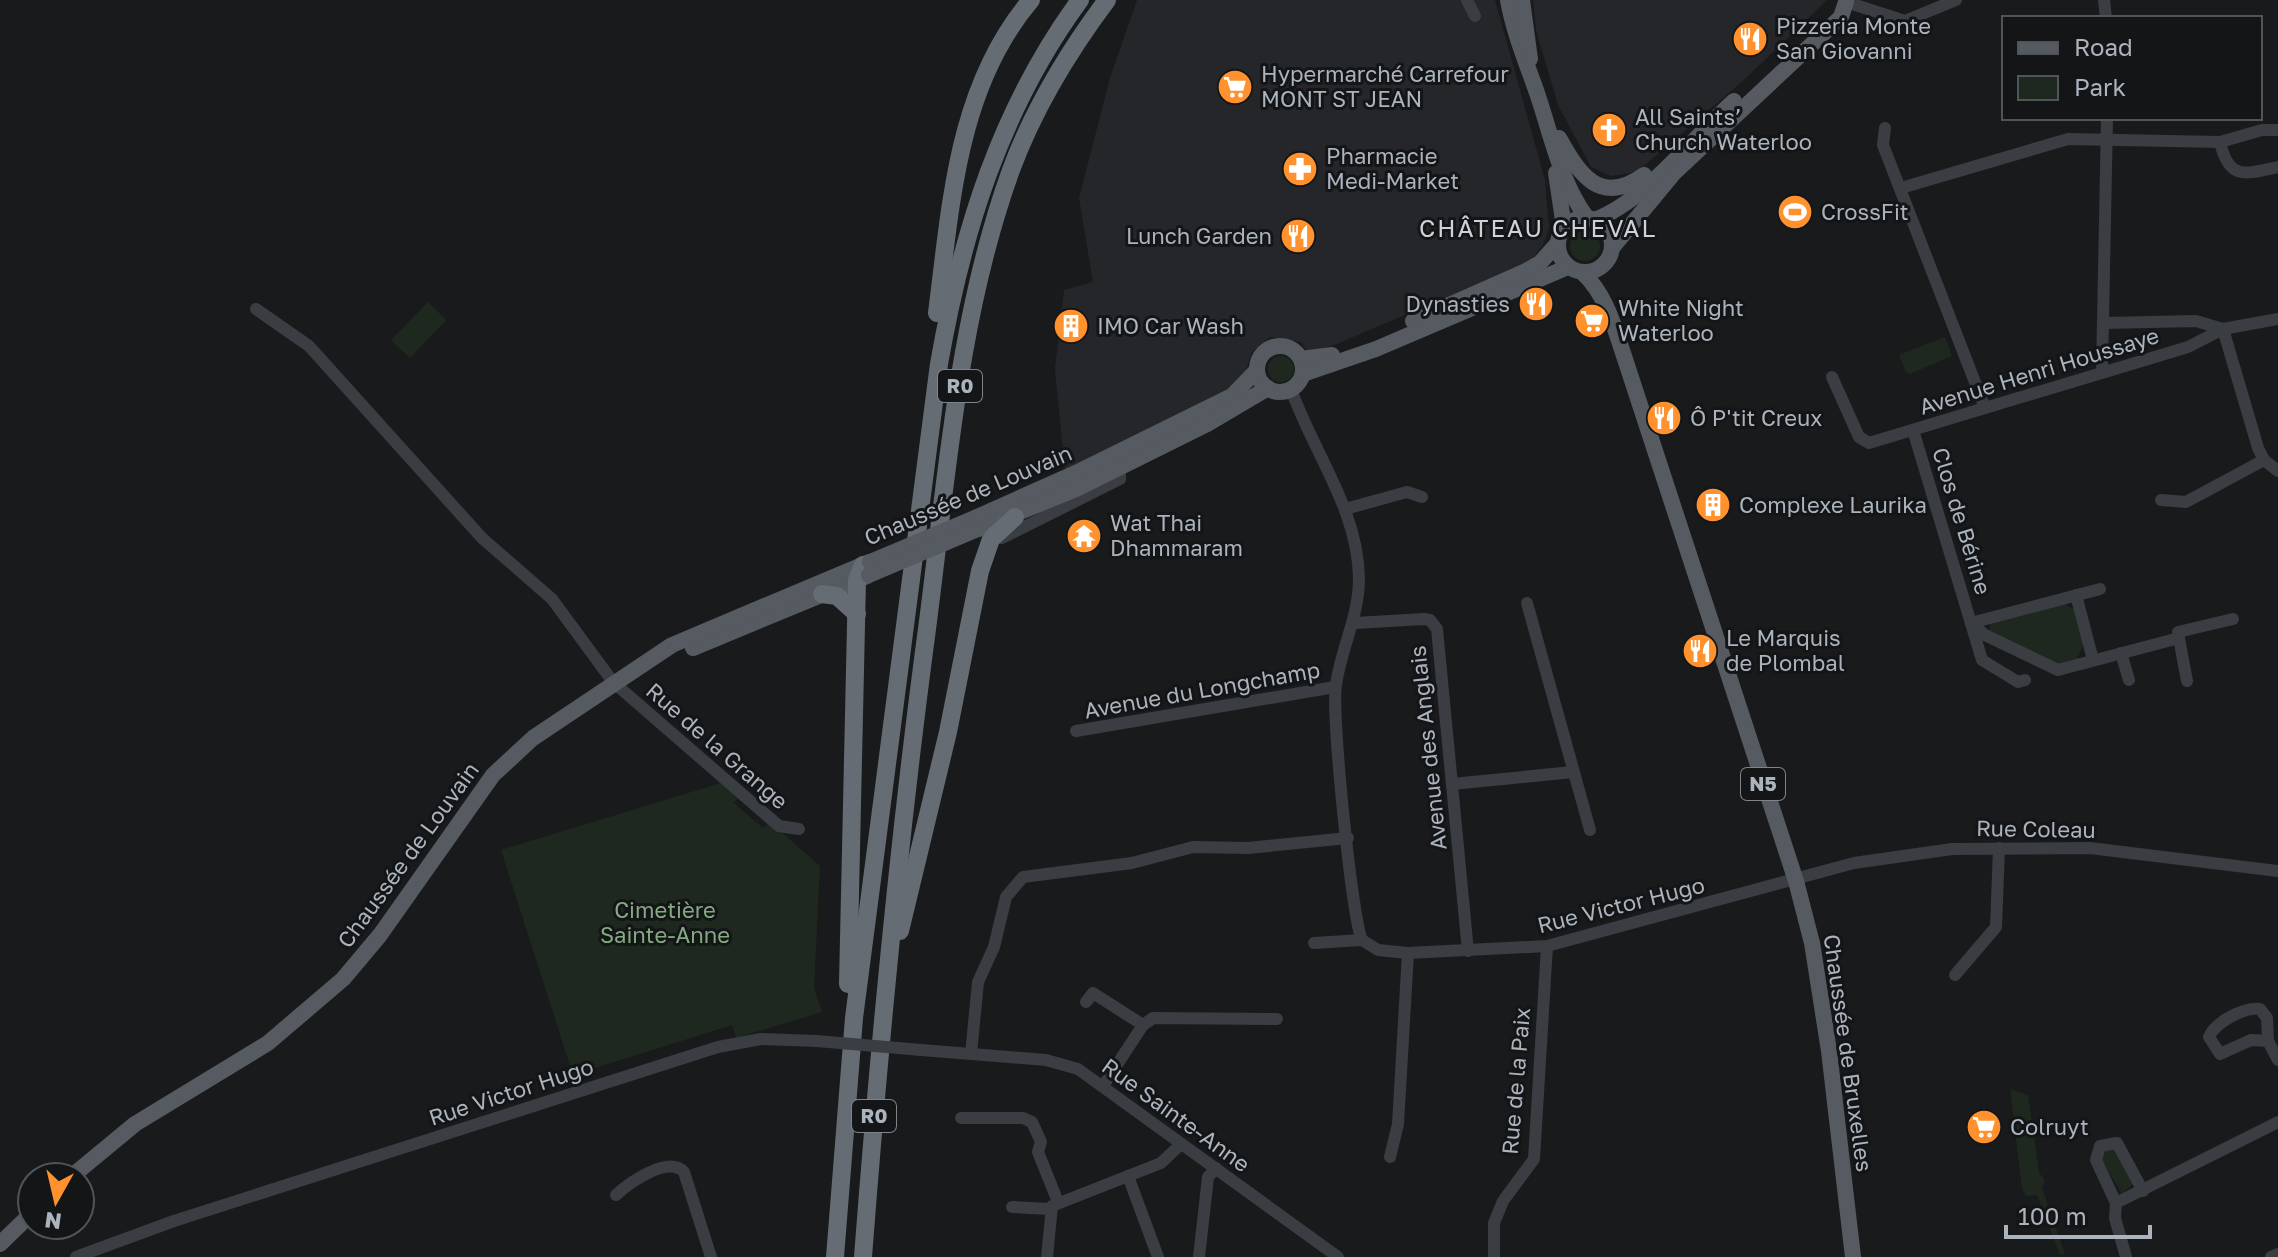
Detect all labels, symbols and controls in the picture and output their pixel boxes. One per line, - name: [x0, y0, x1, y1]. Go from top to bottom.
- place label: Pizzeria Monte San Giovanni: [1776, 12, 1931, 64]
- legend: [2002, 16, 2262, 120]
- restaurant icon: Pizzeria Monte San Giovanni: [1731, 20, 1769, 58]
- text: Road: [2074, 32, 2133, 61]
- place label: Hypermarché Carrefour MONT ST JEAN: [1261, 60, 1509, 112]
- supermarket icon: Hypermarché Carrefour MONT ST JEAN: [1216, 68, 1254, 106]
- text: Park: [2074, 72, 2126, 101]
- place label: All Saints’ Church Waterloo: [1635, 103, 1812, 155]
- church icon: All Saints’ Church Waterloo: [1590, 111, 1628, 149]
- place label: Pharmacie Medi-Market: [1326, 142, 1459, 194]
- pharmacy icon: Pharmacie Medi-Market: [1281, 150, 1319, 188]
- sports icon: CrossFit: [1776, 193, 1814, 231]
- place label: CrossFit: [1821, 198, 1909, 225]
- district label: CHÂTEAU CHEVAL: [1419, 213, 1657, 242]
- restaurant icon: Lunch Garden: [1279, 217, 1317, 255]
- place label: Lunch Garden: [1126, 222, 1272, 249]
- restaurant icon: Dynasties: [1517, 285, 1555, 323]
- place label: Dynasties: [1406, 290, 1510, 317]
- place label: White Night Waterloo: [1618, 294, 1744, 346]
- supermarket icon: White Night Waterloo: [1573, 302, 1611, 340]
- building icon: IMO Car Wash: [1052, 307, 1090, 345]
- place label: IMO Car Wash: [1097, 312, 1244, 339]
- street label: Avenue Henri Houssaye: [1916, 321, 2162, 420]
- road number: R0: [938, 370, 982, 402]
- restaurant icon: Ô P'tit Creux: [1645, 399, 1683, 437]
- place label: Ô P'tit Creux: [1690, 404, 1822, 431]
- street label: Chaussée de Louvain: [860, 439, 1076, 550]
- street label: Clos de Bérine: [1927, 444, 1998, 598]
- building icon: Complexe Laurika: [1694, 486, 1732, 524]
- place label: Complexe Laurika: [1739, 491, 1927, 518]
- place label: Wat Thai Dhammaram: [1110, 509, 1243, 561]
- temple icon: Wat Thai Dhammaram: [1065, 517, 1103, 555]
- place label: Le Marquis de Plombal: [1726, 624, 1845, 676]
- restaurant icon: Le Marquis de Plombal: [1681, 632, 1719, 670]
- street label: Avenue des Anglais: [1403, 644, 1452, 852]
- street label: Avenue du Longchamp: [1082, 655, 1322, 724]
- street label: Rue de la Grange: [641, 677, 794, 815]
- street label: Chaussée de Louvain: [331, 757, 484, 953]
- road number: N5: [1741, 768, 1785, 800]
- street label: Rue Coleau: [1976, 814, 2096, 843]
- street label: Rue Victor Hugo: [1534, 871, 1707, 938]
- park label: Cimetière Sainte-Anne: [600, 896, 730, 948]
- street label: Chaussée de Bruxelles: [1818, 932, 1879, 1173]
- street label: Rue de la Paix: [1496, 1006, 1535, 1156]
- street label: Rue Victor Hugo: [425, 1052, 597, 1131]
- street label: Rue Sainte-Anne: [1097, 1052, 1256, 1177]
- road number: R0: [852, 1100, 896, 1132]
- supermarket icon: Colruyt: [1965, 1108, 2003, 1146]
- place label: Colruyt: [2010, 1113, 2089, 1140]
- north arrow: [16, 1161, 96, 1241]
- scale bar: [2006, 1189, 2150, 1239]
- text: 100 m: [2018, 1201, 2087, 1230]
- text: N: [43, 1207, 63, 1236]

